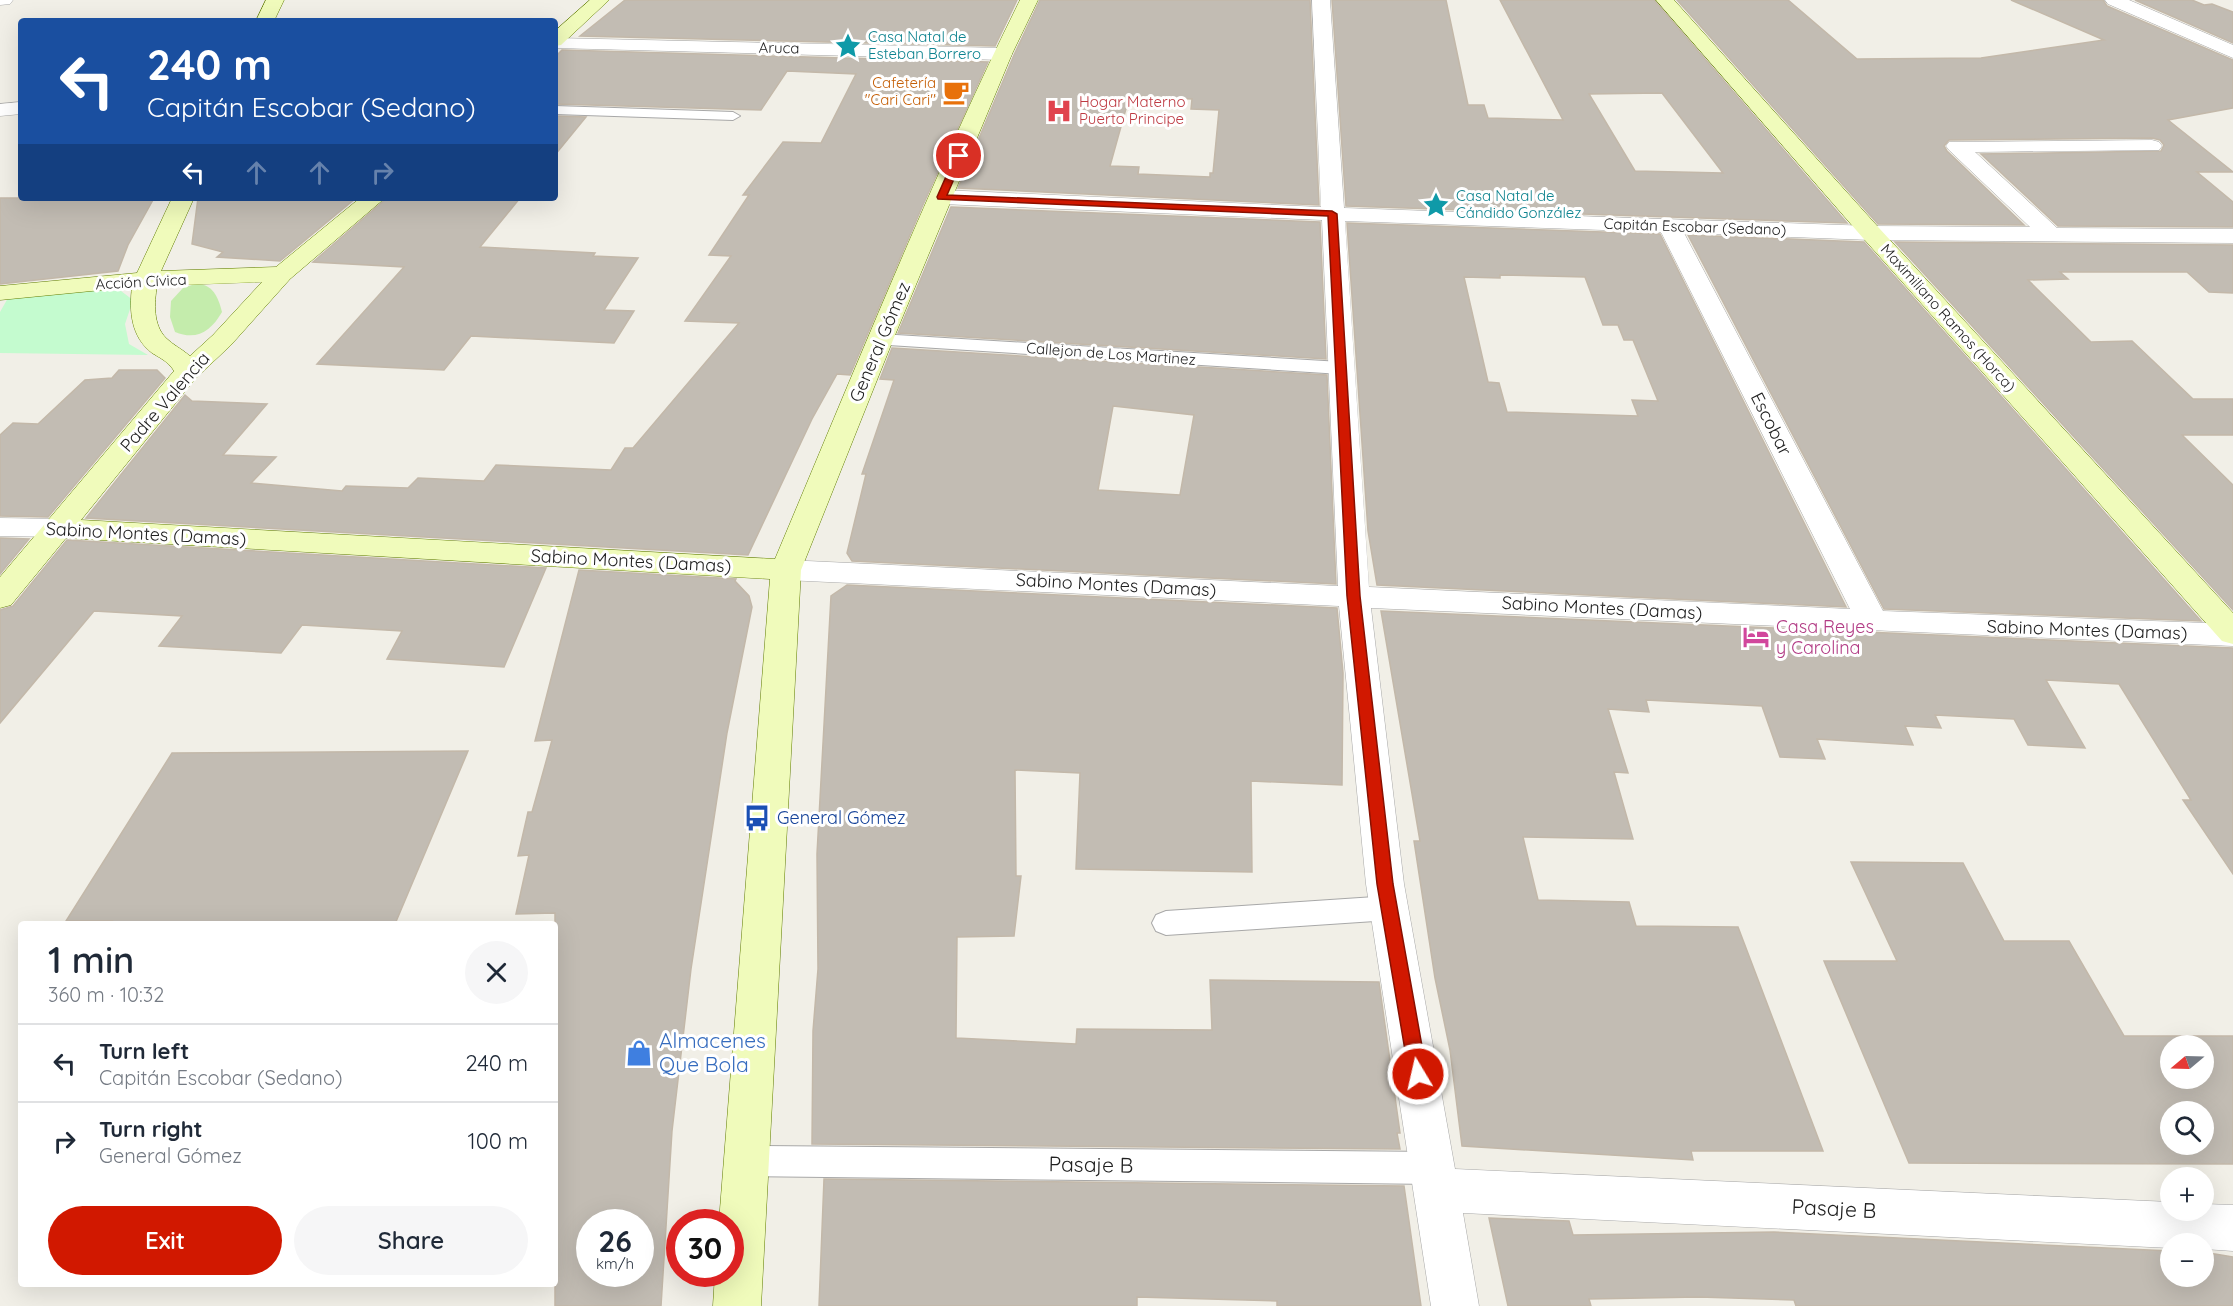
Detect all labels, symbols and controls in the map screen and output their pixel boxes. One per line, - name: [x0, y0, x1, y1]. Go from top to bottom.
- place label: Casa Natal de Esteban Borrero: [868, 27, 981, 63]
- place icon: Casa Natal de Esteban Borrero: [833, 31, 863, 61]
- text: 240 m: [147, 38, 272, 91]
- street label: Aruca: [758, 38, 800, 57]
- icon: left: [48, 42, 126, 120]
- place label: Cafetería "Cari Cari": [865, 73, 936, 109]
- cafe icon: Cafetería "Cari Cari": [941, 77, 971, 107]
- text: Capitán Escobar (Sedano): [147, 90, 476, 124]
- place label: Hogar Materno Puerto Principe: [1079, 92, 1186, 128]
- hospital icon: Hogar Materno Puerto Principe: [1044, 96, 1074, 126]
- pin: [933, 130, 984, 181]
- icon: arrive: [942, 139, 975, 172]
- icon: left: [177, 156, 210, 189]
- icon: ahead: [240, 156, 273, 189]
- icon: ahead: [303, 156, 336, 189]
- icon: right: [366, 156, 399, 189]
- place label: Casa Natal de Cándido González: [1456, 186, 1582, 222]
- place icon: Casa Natal de Cándido González: [1421, 190, 1451, 220]
- street label: Capitán Escobar (Sedano): [1603, 214, 1787, 239]
- street label: Maximiliano Ramos (Horca): [1877, 240, 2020, 396]
- street label: Acción Cívica: [95, 270, 187, 293]
- street label: General Gómez: [844, 278, 915, 405]
- street label: Callejon de Los Martinez: [1026, 338, 1196, 369]
- street label: Padre Valencia: [115, 347, 214, 457]
- street label: Escobar: [1746, 388, 1797, 459]
- street label: Sabino Montes (Damas): [45, 517, 247, 550]
- street label: Sabino Montes (Damas): [530, 544, 732, 577]
- street label: Sabino Montes (Damas): [1015, 568, 1217, 601]
- street label: Sabino Montes (Damas): [1501, 591, 1703, 624]
- place label: Casa Reyes y Carolina: [1776, 615, 1874, 659]
- street label: Sabino Montes (Damas): [1986, 615, 2188, 644]
- hotel icon: Casa Reyes y Carolina: [1741, 622, 1771, 652]
- bus stop icon: General Gómez: [742, 803, 772, 833]
- place label: General Gómez: [777, 806, 906, 829]
- text: 1 min: [48, 937, 134, 982]
- button: close: [465, 941, 528, 1004]
- text: 360 m · 10:32: [48, 982, 164, 1007]
- place label: Almacenes Que Bola: [659, 1027, 766, 1077]
- north arrow: [2160, 1035, 2214, 1089]
- map controls: [2160, 1035, 2214, 1287]
- text: Turn left: [99, 1037, 189, 1065]
- shop icon: Almacenes Que Bola: [624, 1038, 654, 1068]
- position arrow: [1386, 1042, 1450, 1106]
- icon: left: [48, 1047, 81, 1080]
- text: 240 m: [465, 1049, 528, 1077]
- text: Capitán Escobar (Sedano): [99, 1065, 342, 1090]
- button: search: [2160, 1101, 2214, 1155]
- text: Turn right: [99, 1115, 203, 1143]
- icon: right: [48, 1125, 81, 1158]
- text: 100 m: [468, 1127, 528, 1155]
- text: General Gómez: [99, 1143, 242, 1168]
- street label: Pasaje B: [1048, 1150, 1134, 1178]
- button: +: [2160, 1167, 2214, 1221]
- street label: Pasaje B: [1791, 1193, 1877, 1223]
- button: Exit: [48, 1206, 282, 1275]
- button: Share: [294, 1206, 528, 1275]
- speed limit sign: 30: [666, 1209, 744, 1287]
- text: 26: [598, 1222, 632, 1260]
- button: −: [2160, 1233, 2214, 1287]
- text: km/h: [596, 1254, 634, 1273]

